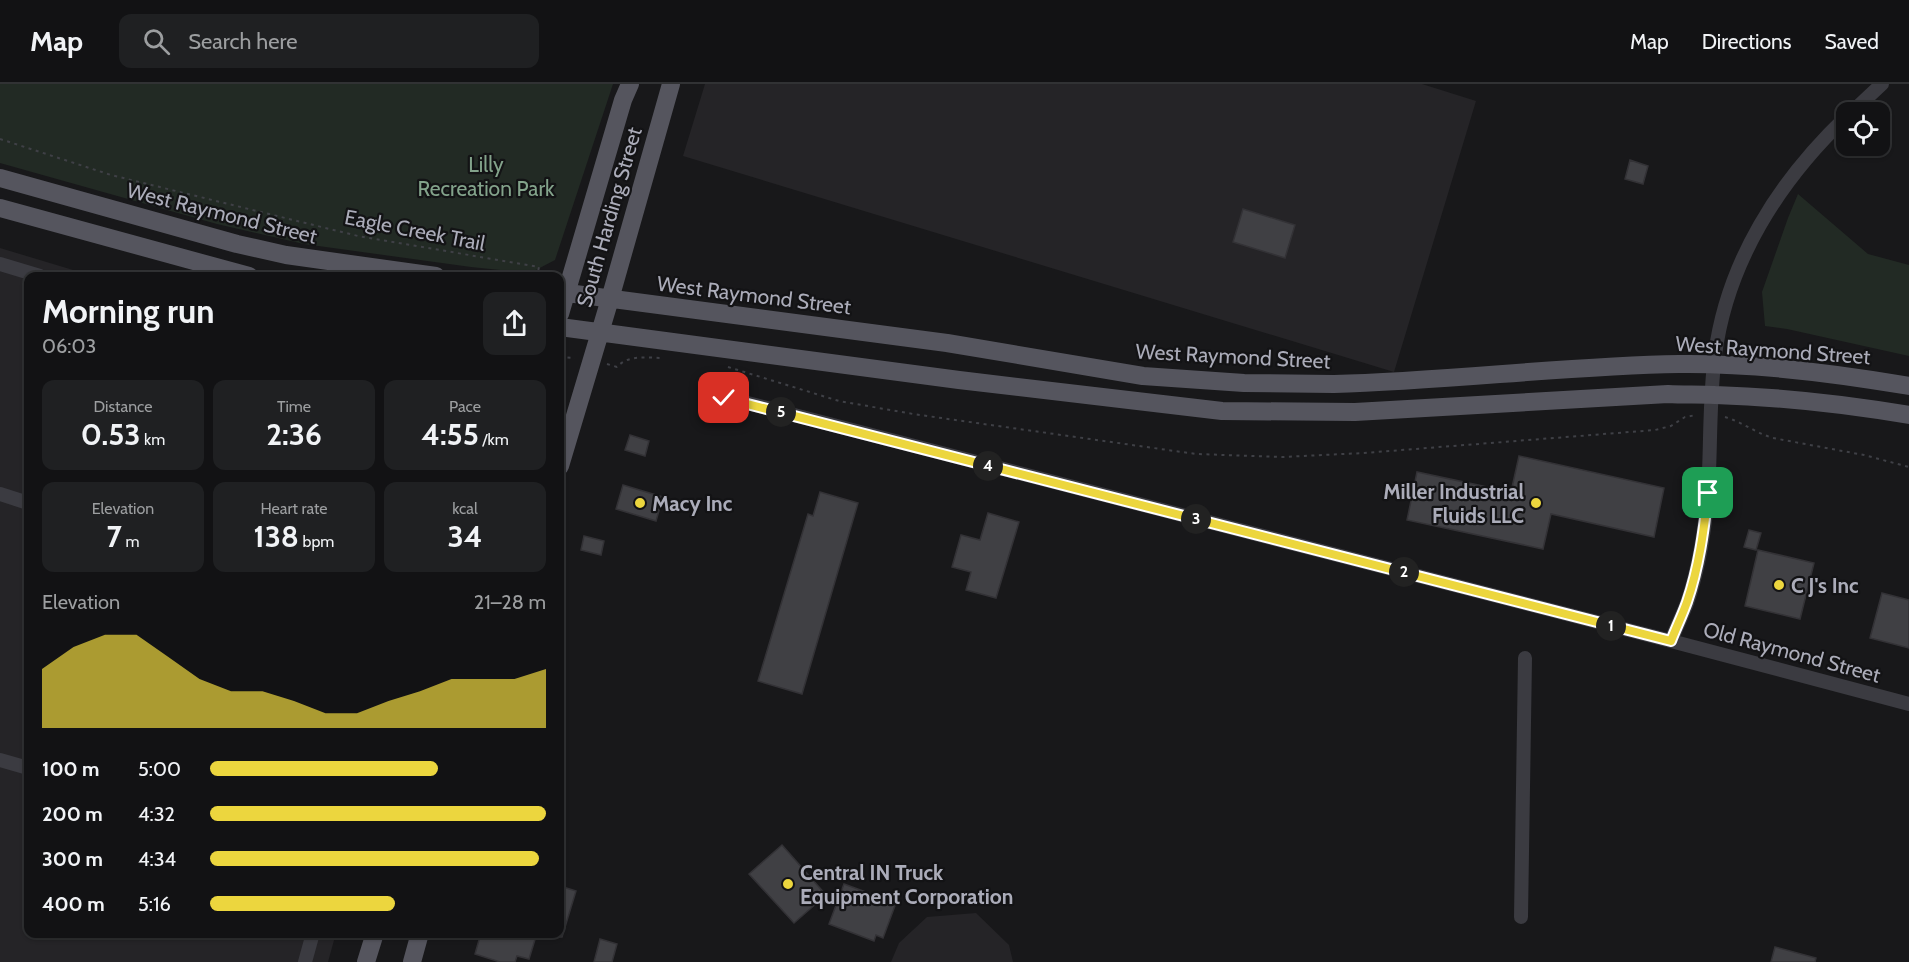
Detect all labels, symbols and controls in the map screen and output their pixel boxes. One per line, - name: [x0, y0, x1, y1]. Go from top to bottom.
- search box: [119, 14, 539, 68]
- text: Map: [30, 24, 83, 58]
- icon: search: [140, 25, 173, 58]
- text: Search here: [188, 28, 297, 55]
- text: Map: [1630, 29, 1669, 54]
- text: Directions: [1702, 29, 1791, 54]
- text: Saved: [1824, 29, 1879, 54]
- map controls: [1836, 102, 1890, 156]
- button: locate: [1836, 102, 1890, 156]
- street label: South Harding Street: [571, 124, 647, 310]
- park label: Lilly Recreation Park: [418, 152, 555, 201]
- street label: West Raymond Street: [124, 177, 320, 249]
- street label: Eagle Creek Trail: [343, 204, 487, 256]
- street label: West Raymond Street: [656, 271, 852, 319]
- text: Morning run: [42, 291, 214, 331]
- button: share: [483, 292, 546, 355]
- street label: West Raymond Street: [1675, 331, 1871, 369]
- text: 06:03: [42, 334, 96, 358]
- street label: West Raymond Street: [1135, 338, 1331, 374]
- pin: [698, 372, 749, 423]
- icon: check: [707, 381, 740, 414]
- text: Distance: [94, 397, 152, 416]
- text: Time: [277, 397, 311, 416]
- text: Pace: [449, 397, 481, 416]
- pin: 5: [766, 397, 796, 427]
- text: 5: [777, 402, 785, 421]
- text: 0.53: [81, 416, 140, 453]
- text: 2:36: [266, 416, 322, 453]
- text: 4:55: [421, 416, 479, 453]
- text: km: [140, 430, 165, 449]
- text: /km: [479, 430, 509, 449]
- pin: 4: [973, 451, 1003, 481]
- text: 4: [983, 456, 993, 475]
- pin: [1682, 467, 1733, 518]
- icon: arrive: [1691, 476, 1724, 509]
- place label: Miller Industrial Fluids LLC: [1383, 479, 1524, 528]
- place label: Macy Inc: [652, 491, 733, 516]
- marker: Macy Inc: [633, 496, 647, 510]
- marker: Miller Industrial Fluids LLC: [1529, 496, 1543, 510]
- text: Elevation: [92, 499, 154, 518]
- text: Heart rate: [261, 499, 327, 518]
- text: kcal: [452, 499, 478, 518]
- pin: 3: [1181, 504, 1211, 534]
- text: 3: [1192, 509, 1200, 528]
- text: 7: [107, 518, 122, 555]
- text: 138: [254, 518, 299, 555]
- text: 34: [448, 518, 482, 555]
- text: m: [122, 532, 139, 551]
- text: bpm: [299, 532, 334, 551]
- pin: 2: [1389, 557, 1419, 587]
- text: 2: [1400, 562, 1408, 581]
- place label: C J's Inc: [1791, 573, 1859, 598]
- marker: C J's Inc: [1772, 578, 1786, 592]
- text: Elevation: [42, 590, 120, 614]
- text: 21–28 m: [474, 590, 546, 614]
- pin: 1: [1596, 611, 1626, 641]
- text: 1: [1608, 616, 1614, 635]
- street label: Old Raymond Street: [1701, 616, 1883, 688]
- text: 100 m: [42, 757, 100, 781]
- text: 5:00: [138, 757, 181, 781]
- text: 200 m: [42, 802, 103, 826]
- text: 4:32: [138, 802, 175, 826]
- text: 300 m: [42, 847, 103, 871]
- text: 4:34: [138, 847, 176, 871]
- place label: Central IN Truck Equipment Corporation: [800, 860, 1013, 909]
- marker: Central IN Truck Equipment Corporation: [781, 877, 795, 891]
- text: 400 m: [42, 892, 105, 916]
- text: 5:16: [138, 892, 171, 916]

